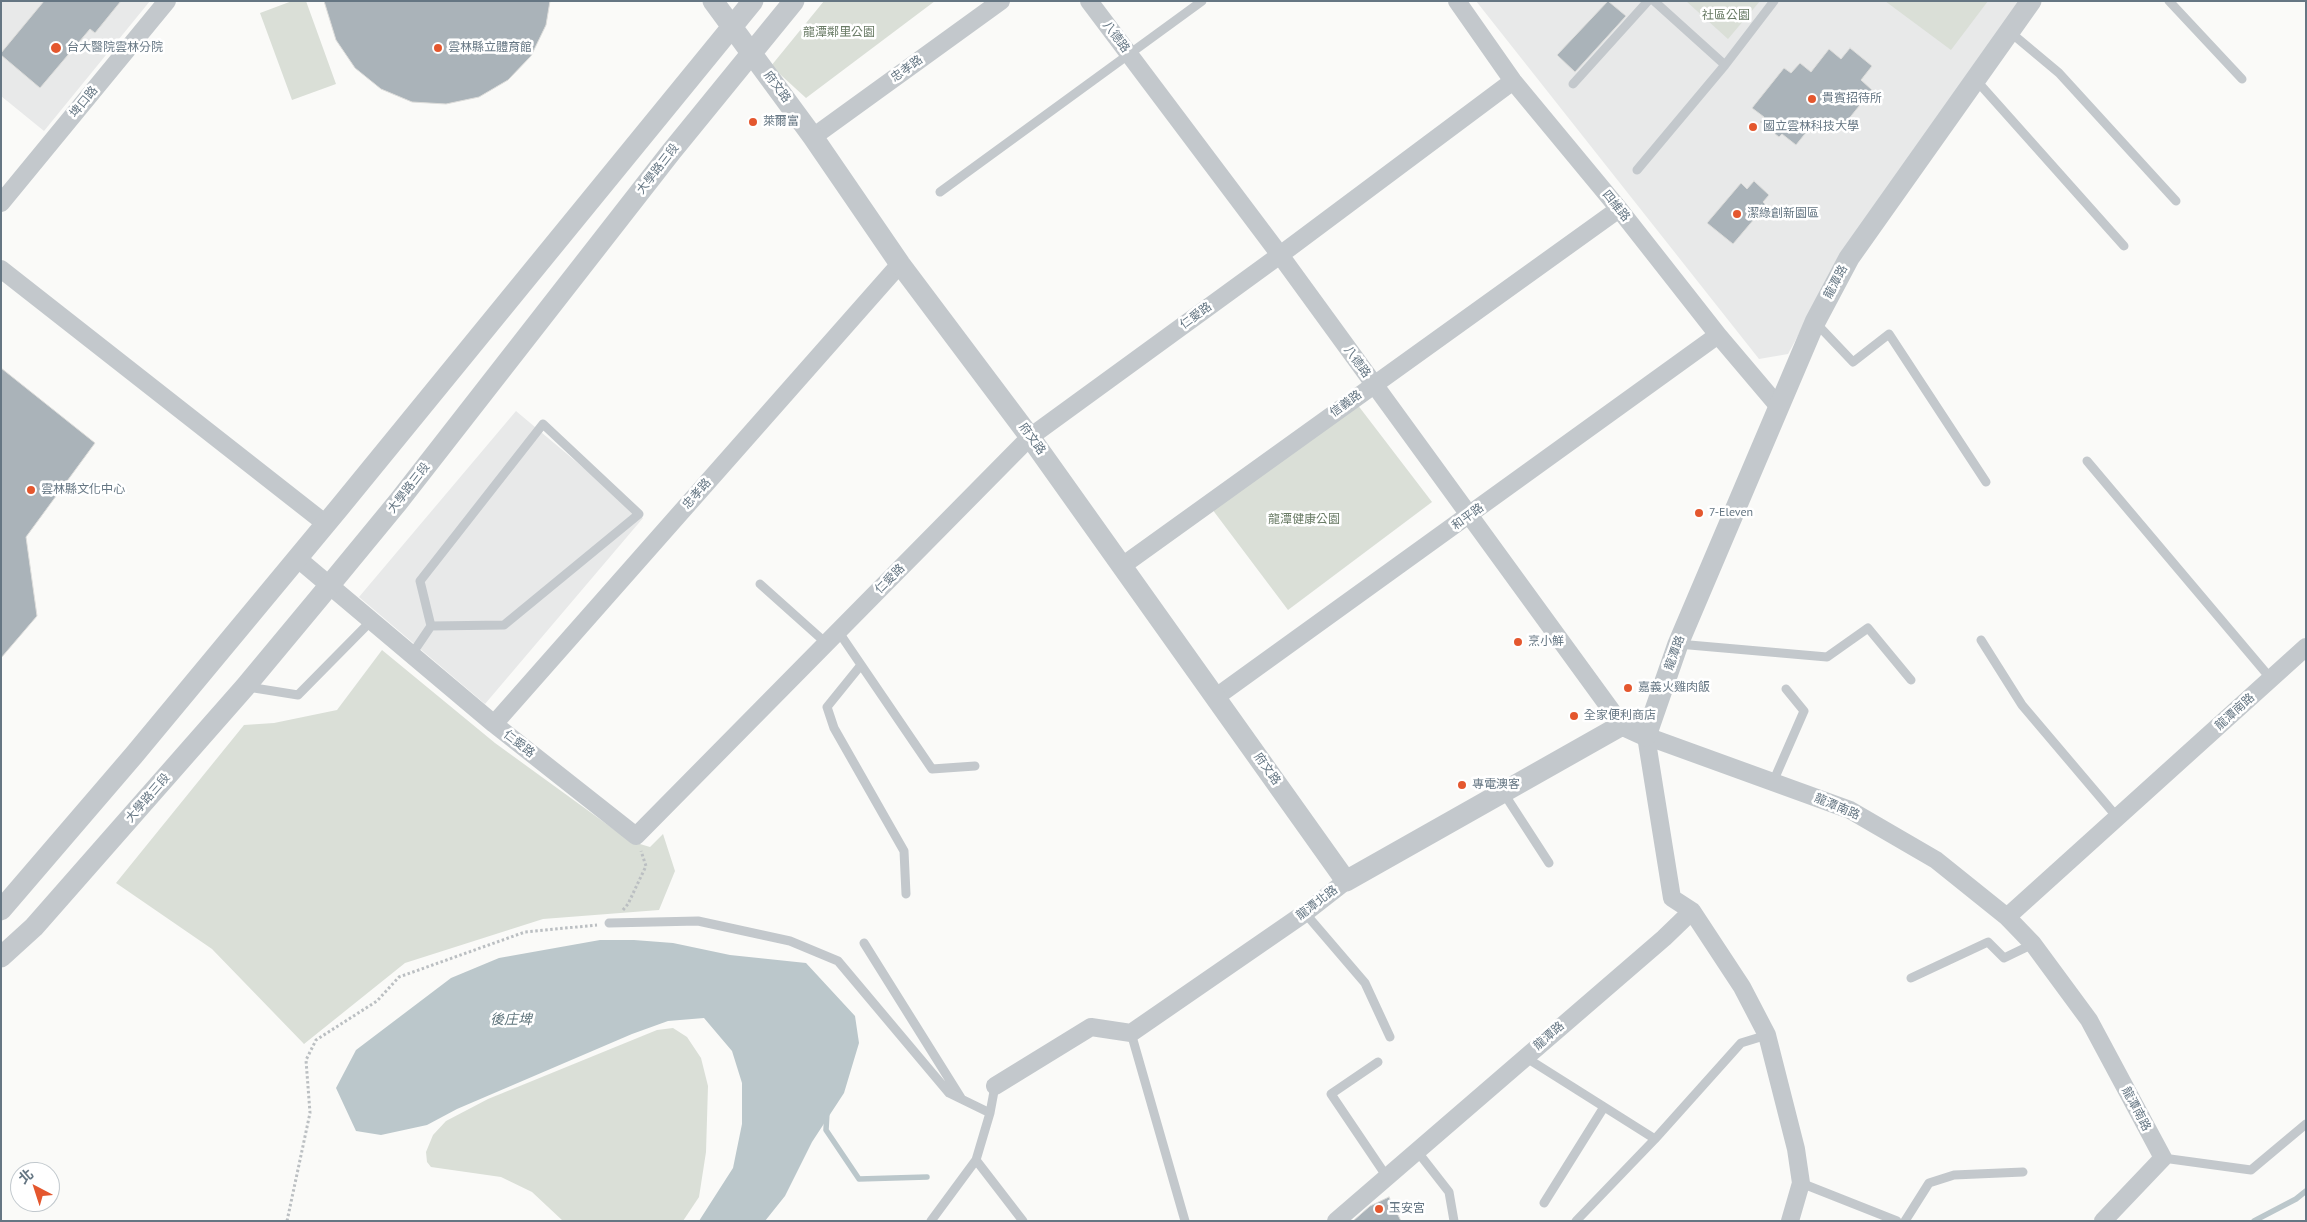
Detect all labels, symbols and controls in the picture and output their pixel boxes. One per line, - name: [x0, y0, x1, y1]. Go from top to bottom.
- park label: 社區公園: [1702, 9, 1750, 23]
- street label: 八德路: [1099, 18, 1133, 56]
- park label: 龍潭鄰里公園: [803, 26, 875, 40]
- marker: 台大醫院雲林分院: [49, 41, 63, 55]
- place label: 台大醫院雲林分院: [67, 41, 163, 55]
- place label: 雲林縣立體育館: [448, 41, 532, 55]
- marker: 雲林縣立體育館: [432, 42, 444, 54]
- street label: 忠孝路: [888, 53, 926, 85]
- street label: 府文路: [760, 68, 794, 106]
- street label: 埤口路: [67, 83, 101, 121]
- place label: 貴賓招待所: [1822, 92, 1882, 106]
- marker: 貴賓招待所: [1806, 93, 1818, 105]
- place label: 萊爾富: [763, 115, 799, 129]
- marker: 萊爾富: [747, 116, 759, 128]
- place label: 國立雲林科技大學: [1763, 120, 1859, 134]
- marker: 國立雲林科技大學: [1747, 121, 1759, 133]
- street label: 大學路三段: [634, 141, 682, 197]
- street label: 四維路: [1599, 187, 1633, 225]
- place label: 潔綠創新園區: [1747, 207, 1819, 221]
- marker: 潔綠創新園區: [1731, 208, 1743, 220]
- street label: 龍潭路: [1821, 263, 1851, 301]
- street label: 仁愛路: [1177, 300, 1215, 332]
- street label: 八德路: [1341, 343, 1373, 381]
- street label: 信義路: [1327, 388, 1365, 420]
- street label: 府文路: [1016, 420, 1048, 458]
- street label: 大學路三段: [385, 460, 433, 516]
- street label: 忠孝路: [680, 476, 714, 512]
- place label: 雲林縣文化中心: [41, 483, 125, 497]
- marker: 雲林縣文化中心: [25, 484, 37, 496]
- street label: 和平路: [1449, 501, 1487, 533]
- place label: 7-Eleven: [1709, 506, 1753, 520]
- marker: 7-Eleven: [1693, 507, 1705, 519]
- park label: 龍潭健康公園: [1268, 513, 1340, 527]
- street label: 仁愛路: [872, 561, 908, 597]
- street label: 龍潭路: [1662, 634, 1688, 672]
- place label: 烹小鮮: [1528, 635, 1564, 649]
- marker: 烹小鮮: [1512, 636, 1524, 648]
- place label: 嘉義火雞肉飯: [1638, 681, 1710, 695]
- marker: 嘉義火雞肉飯: [1622, 682, 1634, 694]
- street label: 龍潭南路: [2212, 691, 2258, 733]
- place label: 全家便利商店: [1584, 709, 1656, 723]
- marker: 全家便利商店: [1568, 710, 1580, 722]
- street label: 仁愛路: [500, 727, 538, 761]
- street label: 府文路: [1251, 750, 1283, 788]
- street label: 大學路三段: [123, 771, 173, 825]
- place label: 專電澳客: [1472, 778, 1520, 792]
- marker: 專電澳客: [1456, 779, 1468, 791]
- street label: 龍潭南路: [1812, 791, 1862, 823]
- street label: 龍潭北路: [1293, 883, 1341, 923]
- water label: 後庄埤: [490, 1012, 532, 1028]
- street label: 龍潭路: [1531, 1019, 1567, 1053]
- street label: 龍潭南路: [2118, 1084, 2154, 1134]
- north arrow: [10, 1162, 60, 1212]
- text: 北: [15, 1165, 37, 1188]
- place label: 玉安宮: [1389, 1202, 1425, 1216]
- marker: 玉安宮: [1373, 1203, 1385, 1215]

